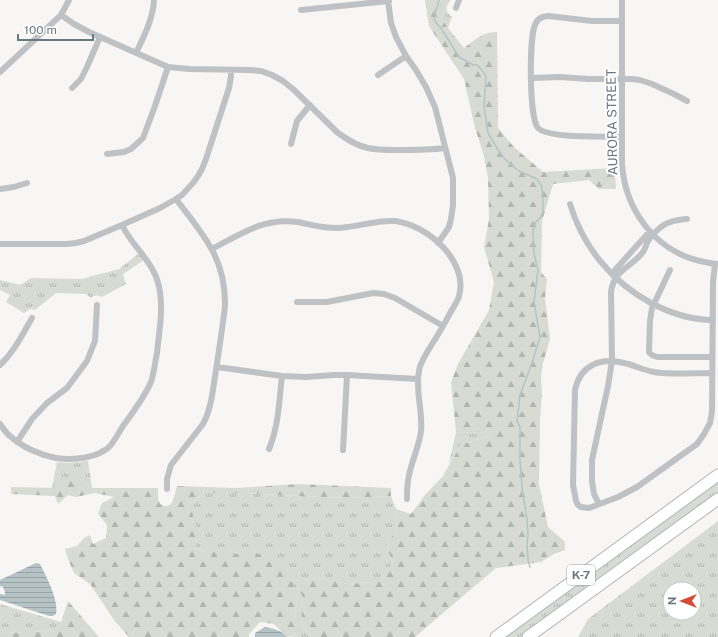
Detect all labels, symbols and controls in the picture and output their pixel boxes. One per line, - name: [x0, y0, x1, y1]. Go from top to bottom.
- scale bar: [18, 16, 93, 42]
- text: 100 m: [24, 23, 57, 37]
- street label: AURORA STREET: [604, 68, 620, 175]
- road number: K-7: [567, 565, 595, 585]
- north arrow: [662, 581, 702, 621]
- text: N: [666, 597, 678, 605]

